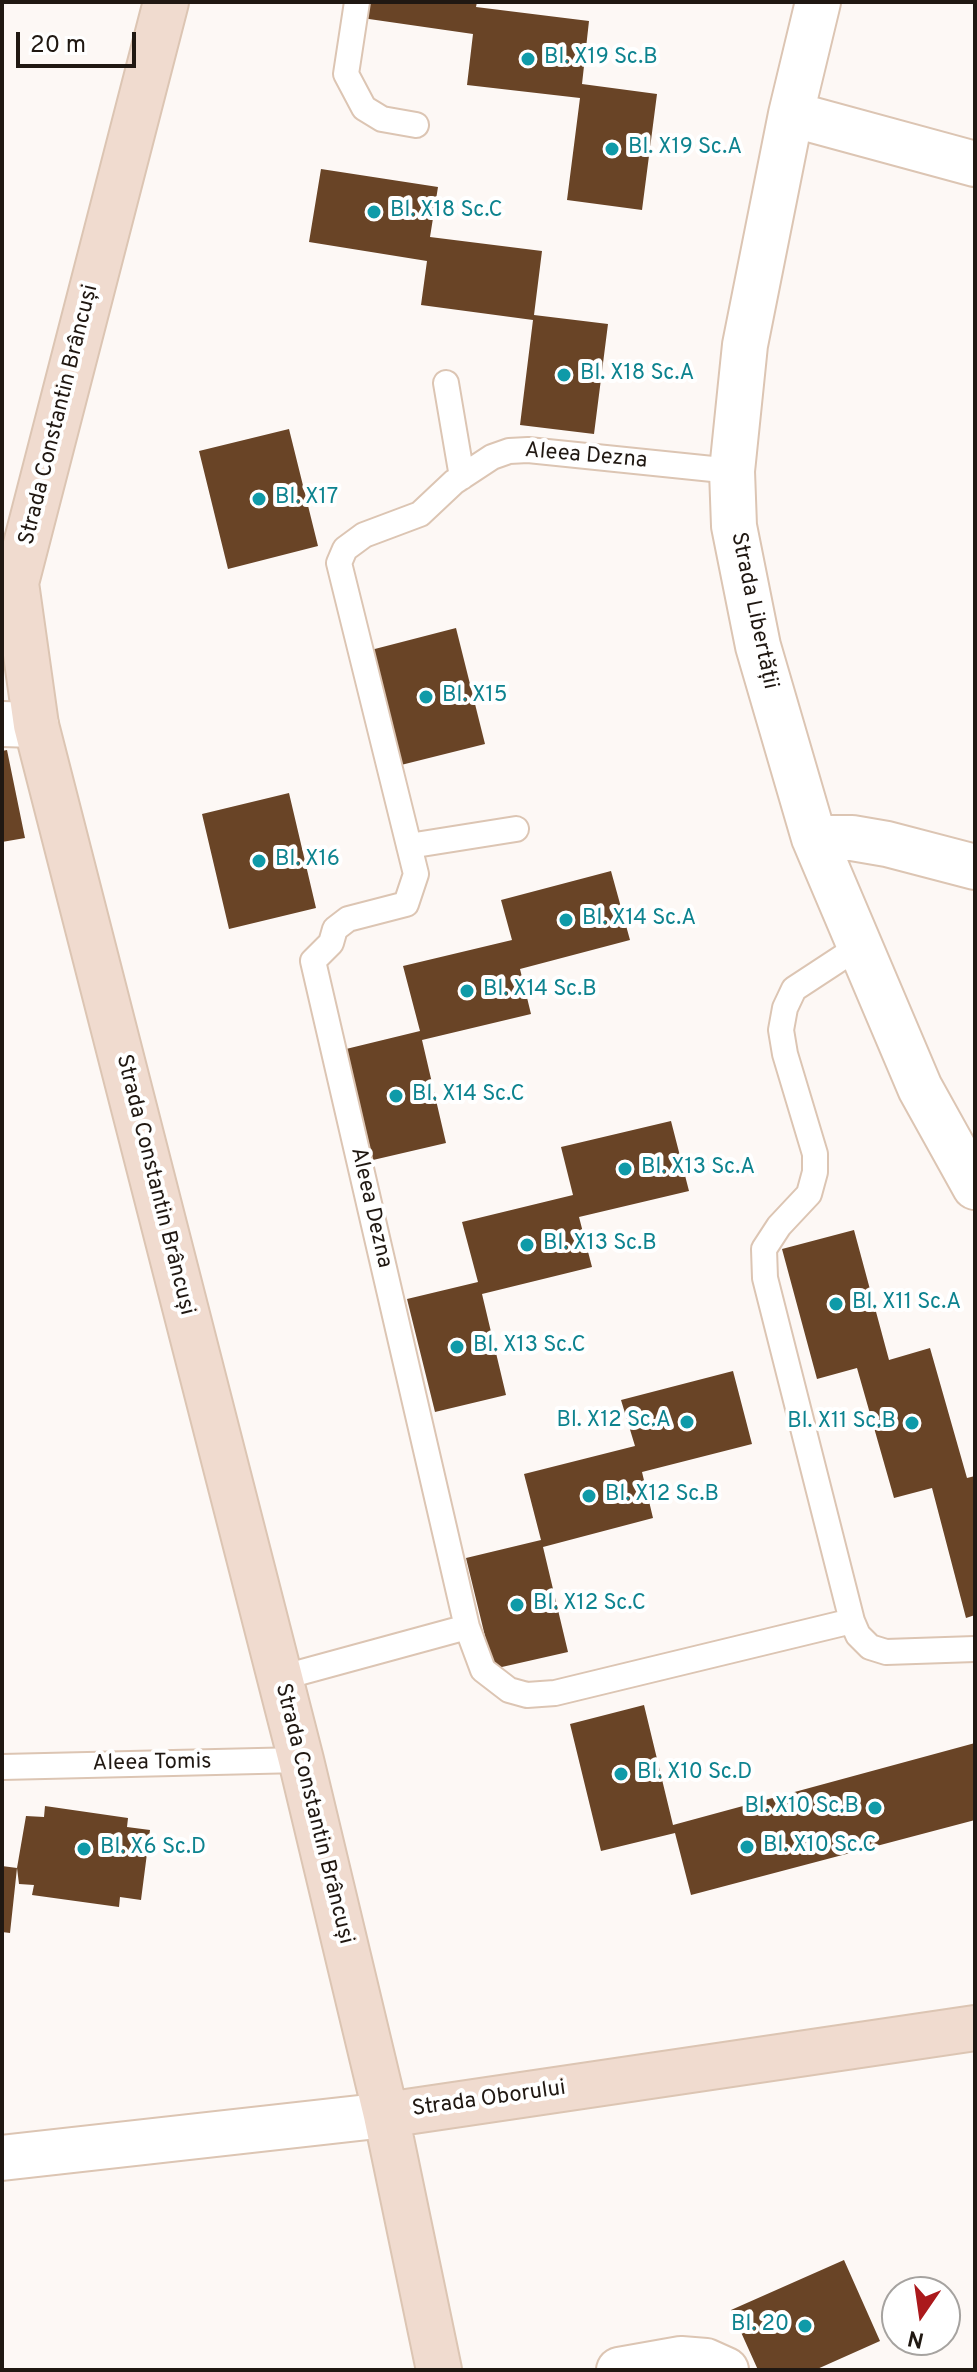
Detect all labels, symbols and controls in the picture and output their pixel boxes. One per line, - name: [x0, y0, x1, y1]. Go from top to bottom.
- scale bar: [20, 16, 140, 66]
- text: 20 m: [30, 31, 86, 61]
- place label: Bl. X19 Sc.B: [544, 46, 658, 72]
- marker: Bl. X19 Sc.B: [519, 50, 537, 68]
- place label: Bl. X19 Sc.A: [628, 136, 742, 162]
- marker: Bl. X19 Sc.A: [603, 140, 621, 158]
- place label: Bl. X18 Sc.C: [390, 199, 503, 225]
- marker: Bl. X18 Sc.C: [365, 203, 383, 221]
- street label: Strada Constantin Brâncuși: [15, 282, 105, 548]
- place label: Bl. X18 Sc.A: [580, 362, 694, 388]
- marker: Bl. X18 Sc.A: [555, 366, 573, 384]
- street label: Aleea Dezna: [524, 438, 648, 476]
- place label: Bl. X17: [275, 486, 338, 512]
- marker: Bl. X17: [250, 490, 268, 508]
- street label: Strada Libertății: [723, 530, 783, 692]
- place label: Bl. X15: [442, 684, 507, 710]
- marker: Bl. X15: [417, 688, 435, 706]
- place label: Bl. X16: [275, 848, 340, 874]
- marker: Bl. X16: [250, 852, 268, 870]
- place label: Bl. X14 Sc.A: [582, 907, 696, 933]
- marker: Bl. X14 Sc.A: [557, 911, 575, 929]
- place label: Bl. X14 Sc.B: [483, 978, 597, 1004]
- marker: Bl. X14 Sc.B: [458, 982, 476, 1000]
- street label: Strada Constantin Brâncuși: [109, 1052, 199, 1318]
- place label: Bl. X14 Sc.C: [412, 1083, 525, 1109]
- marker: Bl. X14 Sc.C: [387, 1087, 405, 1105]
- street label: Aleea Dezna: [343, 1145, 397, 1271]
- place label: Bl. X13 Sc.A: [641, 1156, 755, 1182]
- marker: Bl. X13 Sc.A: [616, 1160, 634, 1178]
- place label: Bl. X13 Sc.B: [543, 1232, 657, 1258]
- marker: Bl. X13 Sc.B: [518, 1236, 536, 1254]
- place label: Bl. X11 Sc.A: [852, 1291, 961, 1317]
- marker: Bl. X11 Sc.A: [827, 1295, 845, 1313]
- place label: Bl. X13 Sc.C: [473, 1334, 586, 1360]
- marker: Bl. X13 Sc.C: [448, 1338, 466, 1356]
- place label: Bl. X12 Sc.A: [557, 1409, 671, 1435]
- place label: Bl. X11 Sc.B: [787, 1410, 896, 1436]
- marker: Bl. X12 Sc.A: [678, 1413, 696, 1431]
- marker: Bl. X11 Sc.B: [903, 1414, 921, 1432]
- place label: Bl. X12 Sc.B: [605, 1483, 719, 1509]
- marker: Bl. X12 Sc.B: [580, 1487, 598, 1505]
- place label: Bl. X12 Sc.C: [533, 1592, 646, 1618]
- marker: Bl. X12 Sc.C: [508, 1596, 526, 1614]
- street label: Strada Constantin Brâncuși: [268, 1681, 358, 1947]
- street label: Aleea Tomis: [92, 1750, 212, 1778]
- place label: Bl. X10 Sc.D: [637, 1761, 752, 1787]
- marker: Bl. X10 Sc.D: [612, 1765, 630, 1783]
- place label: Bl. X10 Sc.B: [744, 1795, 859, 1821]
- marker: Bl. X10 Sc.B: [866, 1799, 884, 1817]
- place label: Bl. X10 Sc.C: [763, 1834, 877, 1860]
- place label: Bl. X6 Sc.D: [100, 1836, 206, 1862]
- marker: Bl. X10 Sc.C: [738, 1838, 756, 1856]
- marker: Bl. X6 Sc.D: [75, 1840, 93, 1858]
- street label: Strada Oborului: [410, 2076, 568, 2124]
- north arrow: [881, 2276, 961, 2356]
- place label: Bl. 20: [731, 2313, 789, 2339]
- marker: Bl. 20: [796, 2317, 814, 2335]
- text: N: [905, 2323, 927, 2353]

